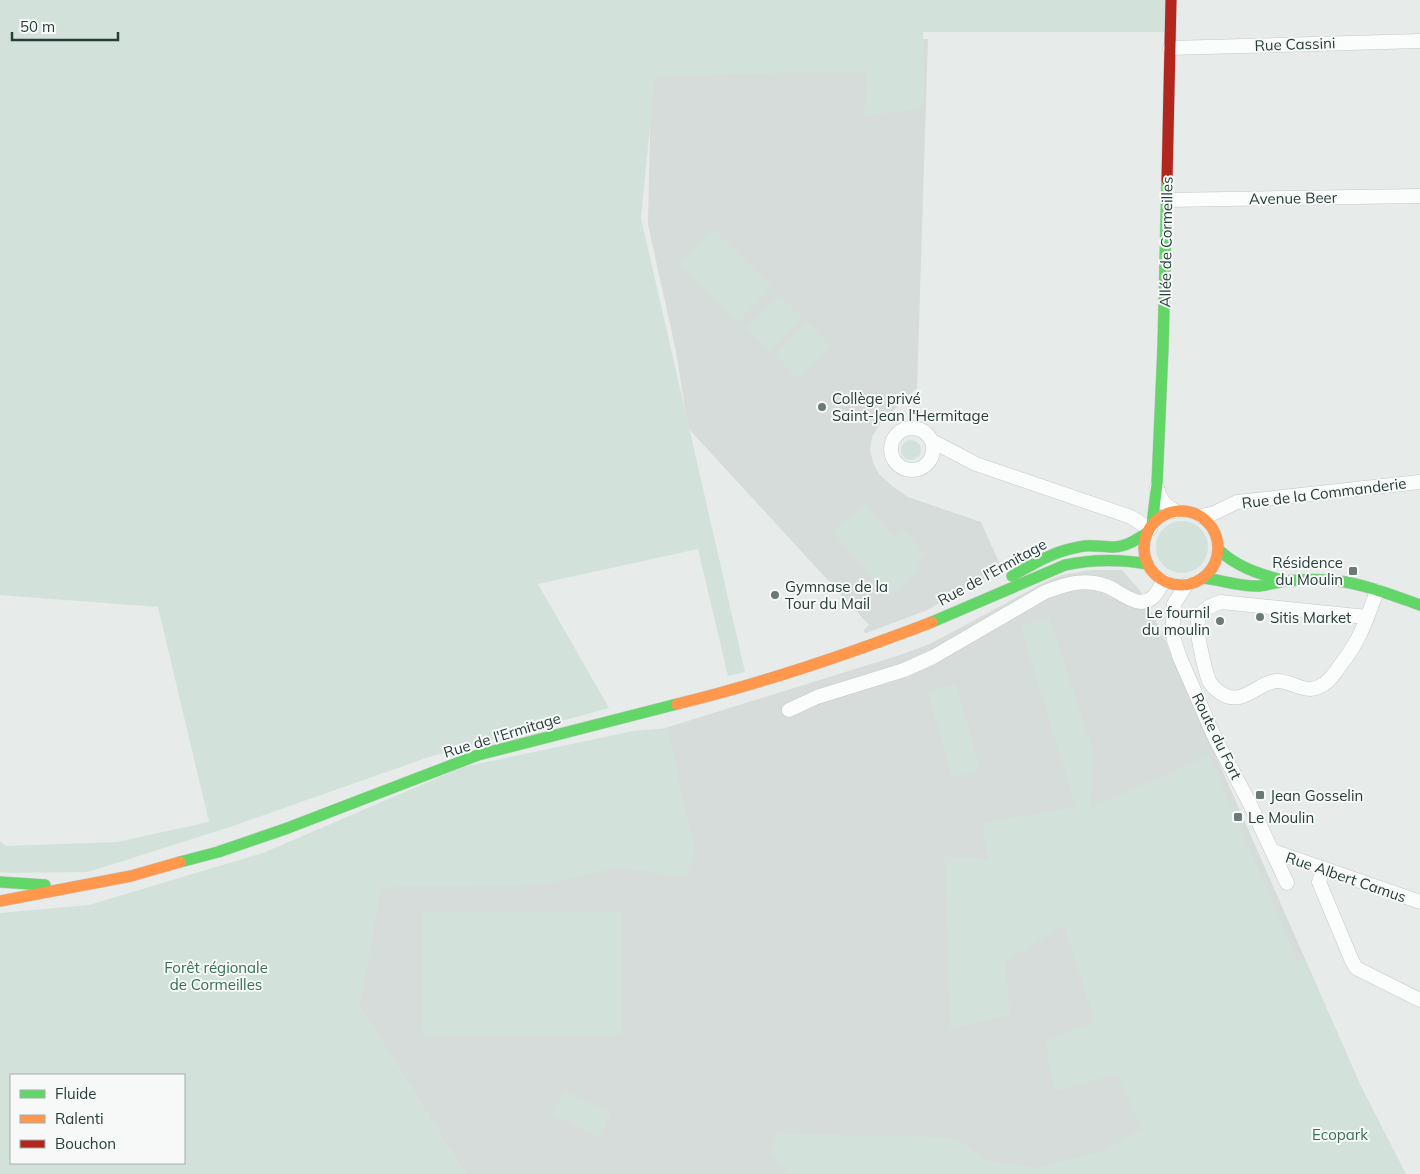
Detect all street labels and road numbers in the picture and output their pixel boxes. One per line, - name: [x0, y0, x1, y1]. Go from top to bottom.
- street label: Rue Cassini: [1254, 33, 1336, 55]
- street label: Allée de Cormeilles: [1155, 176, 1177, 308]
- street label: Avenue Beer: [1249, 188, 1338, 208]
- street label: Rue de la Commanderie: [1241, 473, 1407, 513]
- street label: Rue de l'Ermitage: [934, 534, 1050, 610]
- street label: Route du Fort: [1188, 690, 1246, 782]
- street label: Rue de l'Ermitage: [441, 708, 563, 762]
- street label: Rue Albert Camus: [1283, 847, 1409, 907]

